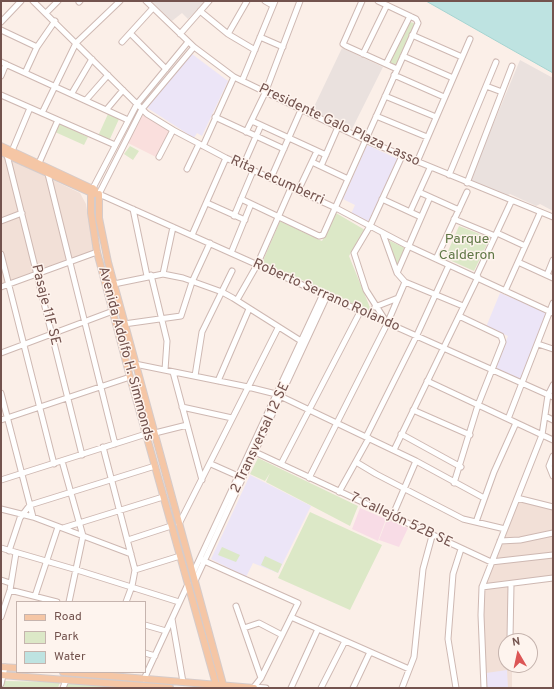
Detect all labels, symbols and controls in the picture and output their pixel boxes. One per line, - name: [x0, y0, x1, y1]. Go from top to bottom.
- street label: Presidente Galo Plaza Lasso: [256, 81, 422, 171]
- street label: Rita Lecumberri: [227, 153, 327, 209]
- park label: Parque Calderon: [439, 232, 495, 264]
- street label: Roberto Serrano Rolando: [250, 256, 402, 336]
- street label: Pasaje 11F SE: [27, 263, 63, 347]
- street label: Avenida Adolfo H. Simmonds: [94, 265, 156, 443]
- street label: 2 Transversal 12 SE: [228, 380, 294, 496]
- street label: 7 Callejón 52B SE: [347, 490, 455, 552]
- legend: [16, 601, 146, 673]
- text: Road: [54, 609, 82, 625]
- text: Park: [54, 629, 79, 645]
- north arrow: [498, 633, 538, 673]
- text: N: [511, 635, 521, 650]
- text: Water: [54, 649, 86, 665]

